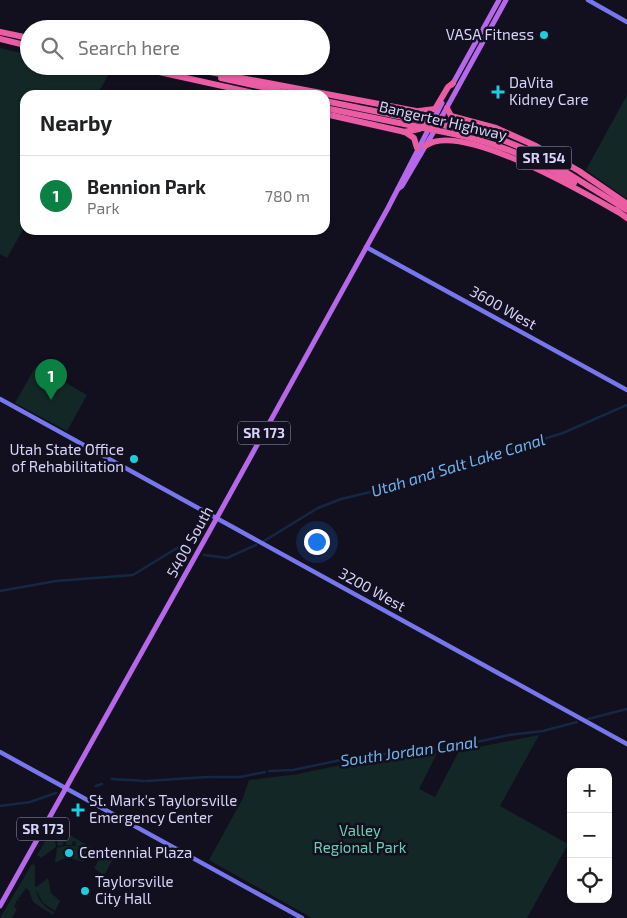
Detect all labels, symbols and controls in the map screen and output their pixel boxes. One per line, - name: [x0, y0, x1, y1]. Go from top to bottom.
- search box: [20, 20, 330, 75]
- place label: VASA Fitness: [446, 25, 534, 43]
- marker: VASA Fitness: [538, 29, 550, 41]
- icon: search: [38, 34, 66, 62]
- text: Search here: [78, 36, 180, 59]
- place label: DaVita Kidney Care: [509, 73, 589, 108]
- marker: DaVita Kidney Care: [491, 85, 505, 99]
- street label: Bangerter Highway: [377, 97, 509, 144]
- text: Nearby: [40, 110, 112, 135]
- road number: SR 154: [516, 146, 572, 170]
- text: Bennion Park: [87, 175, 206, 198]
- text: 1: [53, 186, 59, 205]
- text: 780 m: [265, 186, 310, 205]
- text: Park: [87, 198, 120, 217]
- street label: 3600 West: [467, 281, 540, 333]
- pin: 1: [35, 359, 67, 400]
- road number: SR 173: [238, 422, 290, 444]
- water label: Utah and Salt Lake Canal: [369, 429, 547, 500]
- place label: Utah State Office of Rehabilitation: [9, 440, 124, 475]
- marker: Utah State Office of Rehabilitation: [128, 453, 140, 465]
- street label: 5400 South: [162, 503, 216, 580]
- your location: [304, 529, 330, 555]
- street label: 3200 West: [336, 563, 409, 615]
- water label: South Jordan Canal: [339, 731, 479, 770]
- map controls: [567, 768, 612, 903]
- button: +: [567, 768, 612, 813]
- place label: St. Mark's Taylorsville Emergency Center: [89, 791, 237, 826]
- marker: St. Mark's Taylorsville Emergency Center: [71, 803, 85, 817]
- button: −: [567, 813, 612, 858]
- road number: SR 173: [17, 818, 69, 841]
- park label: Valley Regional Park: [314, 821, 407, 856]
- place label: Centennial Plaza: [79, 843, 192, 861]
- marker: Centennial Plaza: [63, 847, 75, 859]
- button: locate: [567, 858, 612, 903]
- place label: Taylorsville City Hall: [95, 872, 174, 907]
- marker: Taylorsville City Hall: [79, 885, 91, 897]

